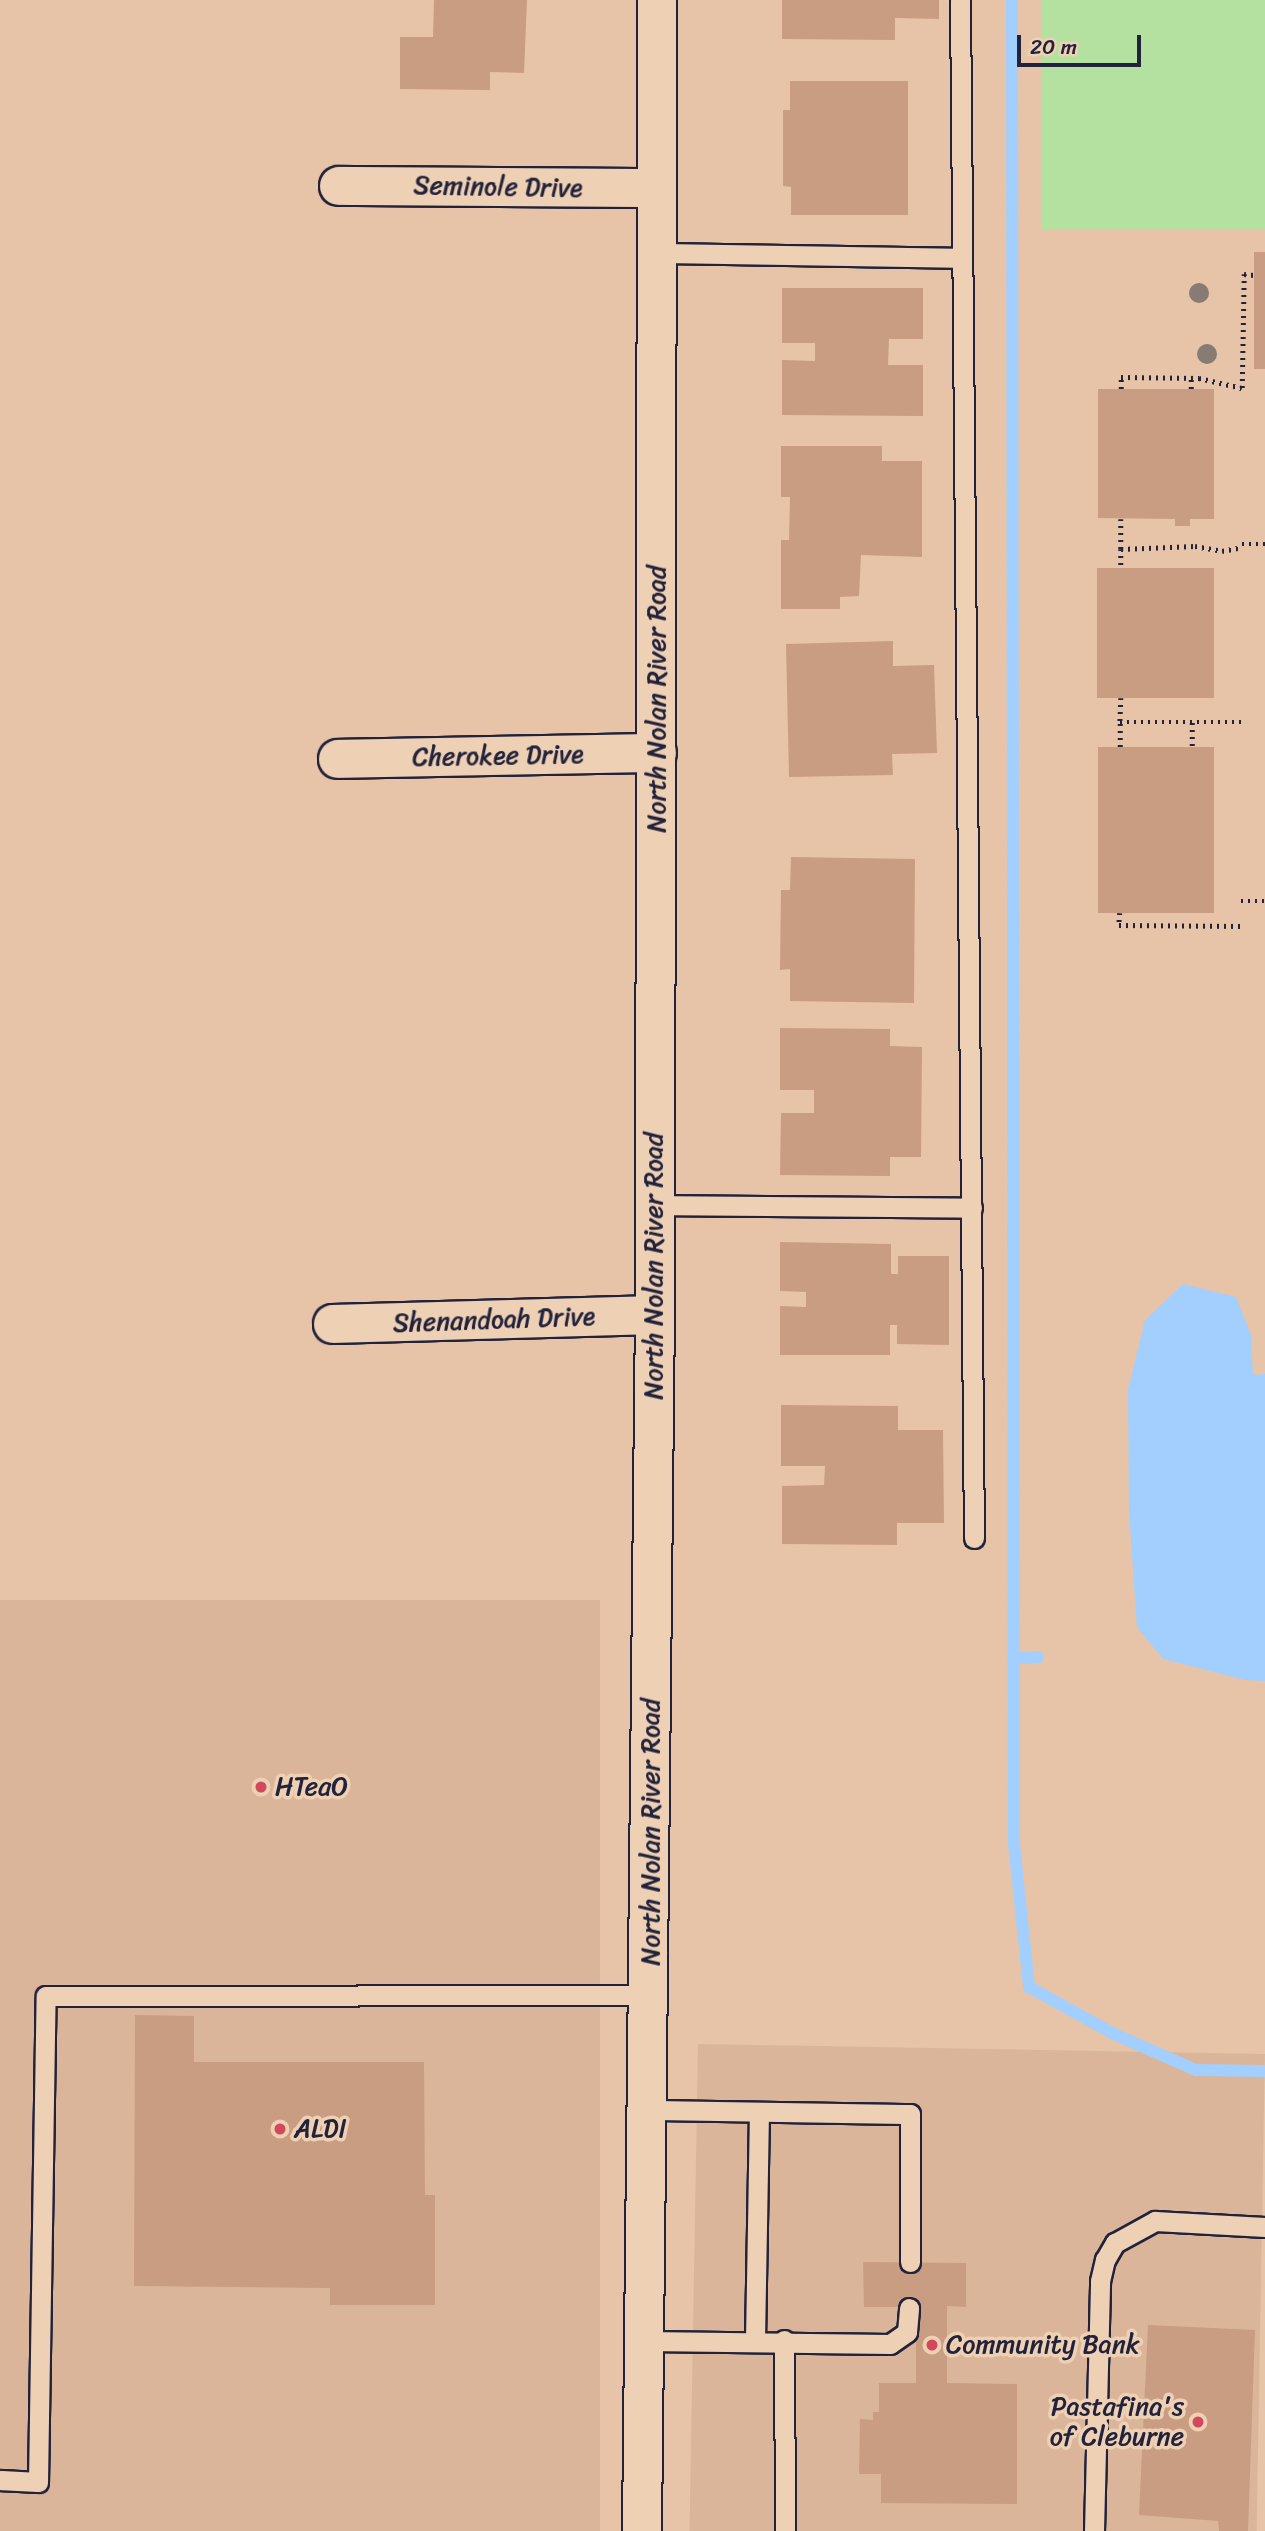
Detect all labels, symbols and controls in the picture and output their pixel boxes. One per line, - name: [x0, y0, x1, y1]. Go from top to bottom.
- scale bar: [1020, 21, 1144, 65]
- text: 20 m: [1030, 28, 1077, 66]
- street label: Seminole Drive: [413, 170, 583, 204]
- street label: North Nolan River Road: [641, 565, 673, 833]
- street label: Cherokee Drive: [412, 739, 584, 773]
- street label: North Nolan River Road: [638, 1132, 670, 1400]
- street label: Shenandoah Drive: [392, 1301, 596, 1339]
- street label: North Nolan River Road: [635, 1698, 667, 1966]
- place label: HTeaO: [275, 1771, 348, 1803]
- marker: HTeaO: [253, 1779, 269, 1795]
- place label: ALDI: [294, 2113, 347, 2145]
- marker: ALDI: [272, 2121, 288, 2137]
- place label: Community Bank: [946, 2329, 1139, 2361]
- marker: Community Bank: [924, 2337, 940, 2353]
- place label: Pastafina's of Cleburne: [1050, 2391, 1184, 2452]
- marker: Pastafina's of Cleburne: [1190, 2414, 1206, 2430]

